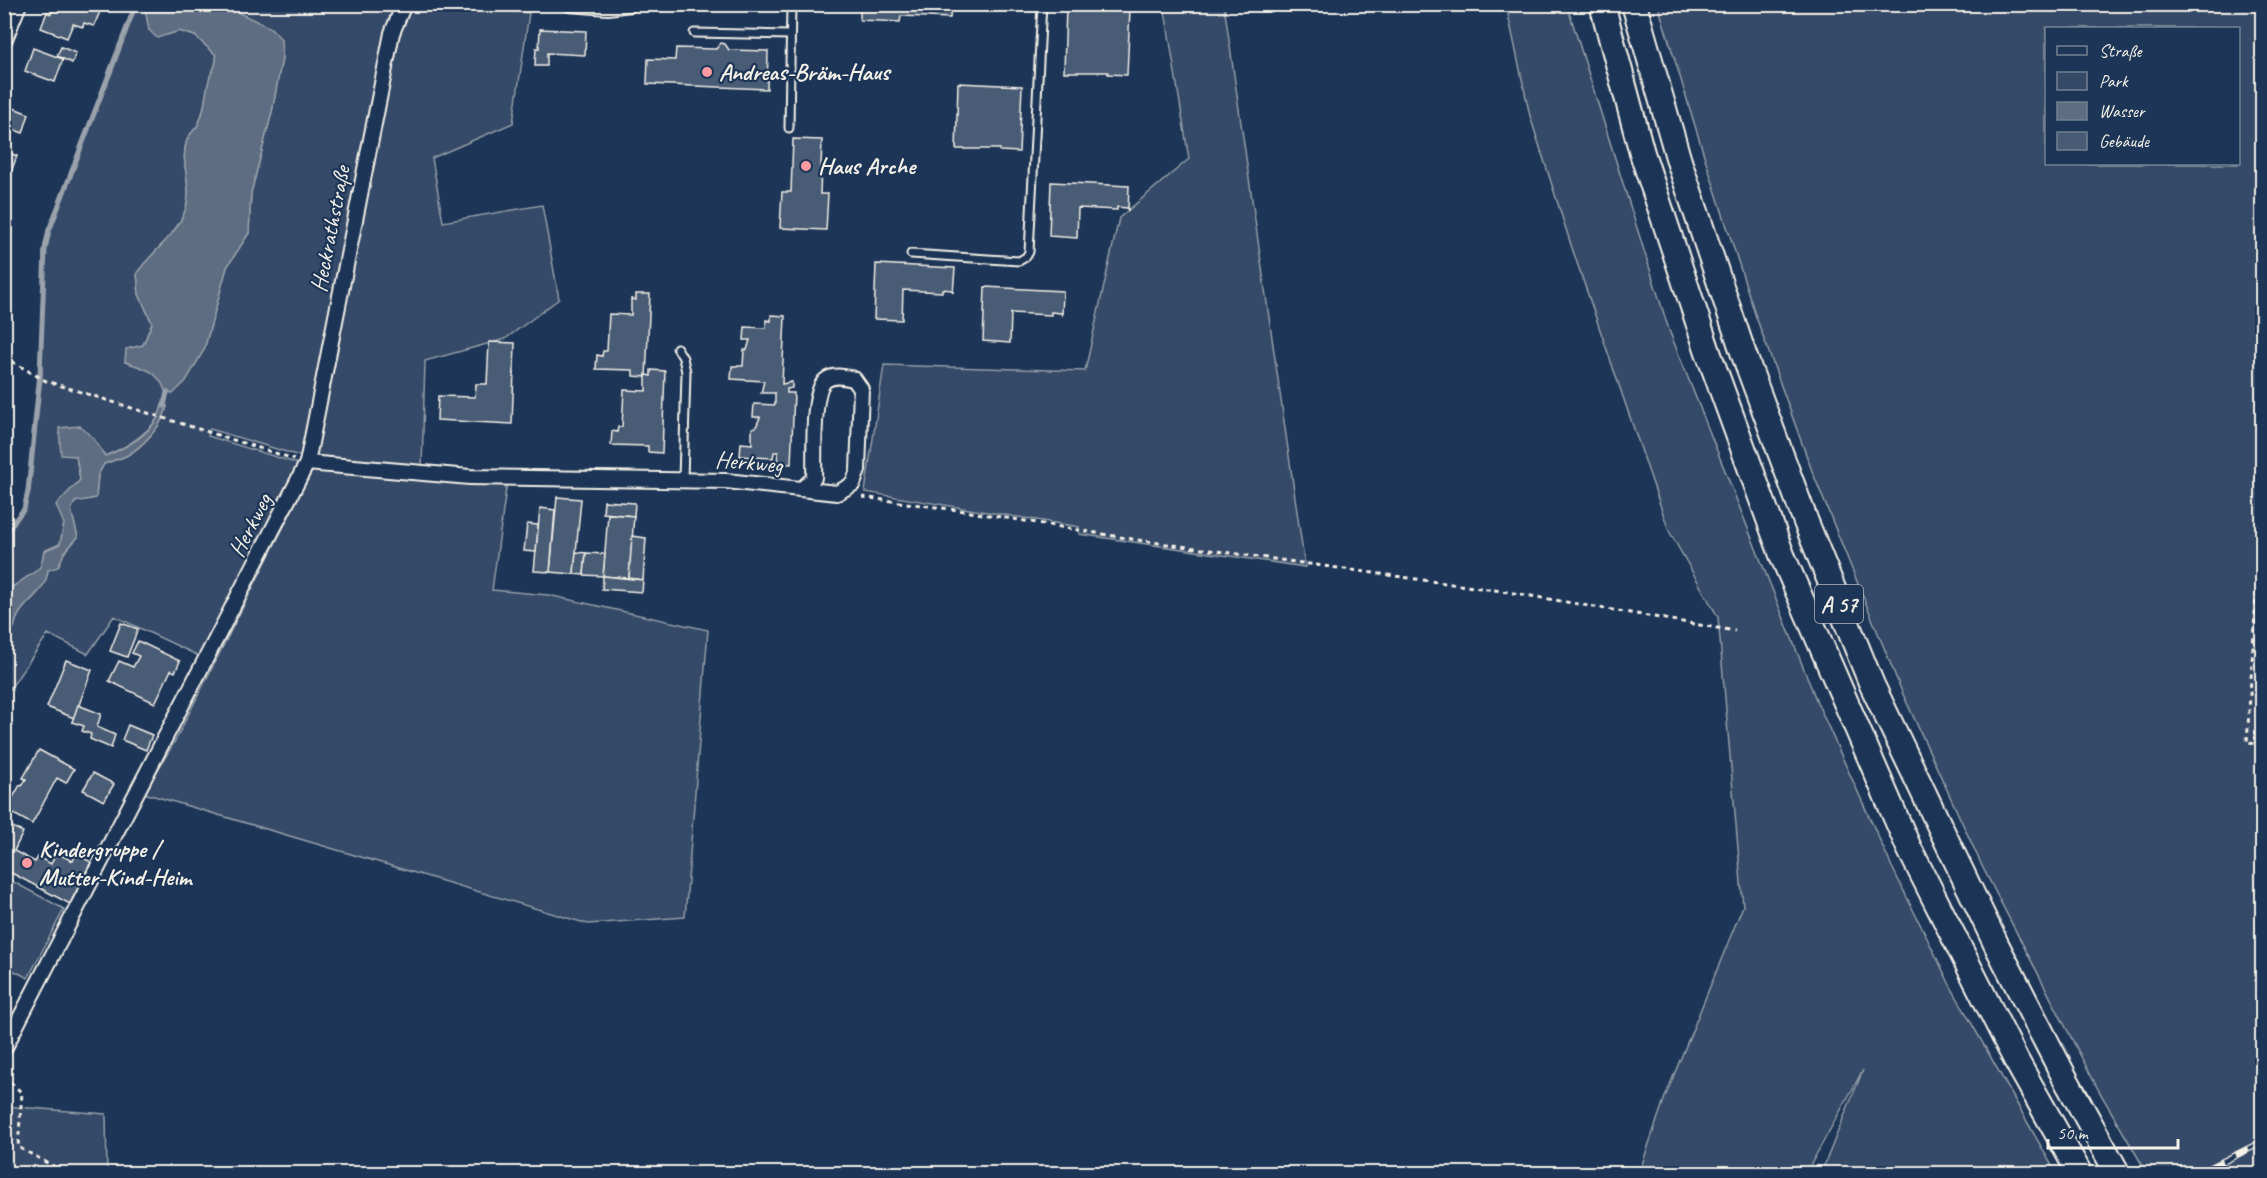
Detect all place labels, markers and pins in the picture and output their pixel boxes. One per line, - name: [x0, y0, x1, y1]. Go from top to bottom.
- place label: Andreas-Bräm-Haus: [719, 57, 892, 87]
- marker: Andreas-Bräm-Haus: [700, 65, 714, 79]
- place label: Haus Arche: [818, 151, 917, 181]
- marker: Haus Arche: [799, 159, 813, 173]
- place label: Kindergruppe / Mutter-Kind-Heim: [39, 834, 194, 892]
- marker: Kindergruppe / Mutter-Kind-Heim: [20, 856, 34, 870]

